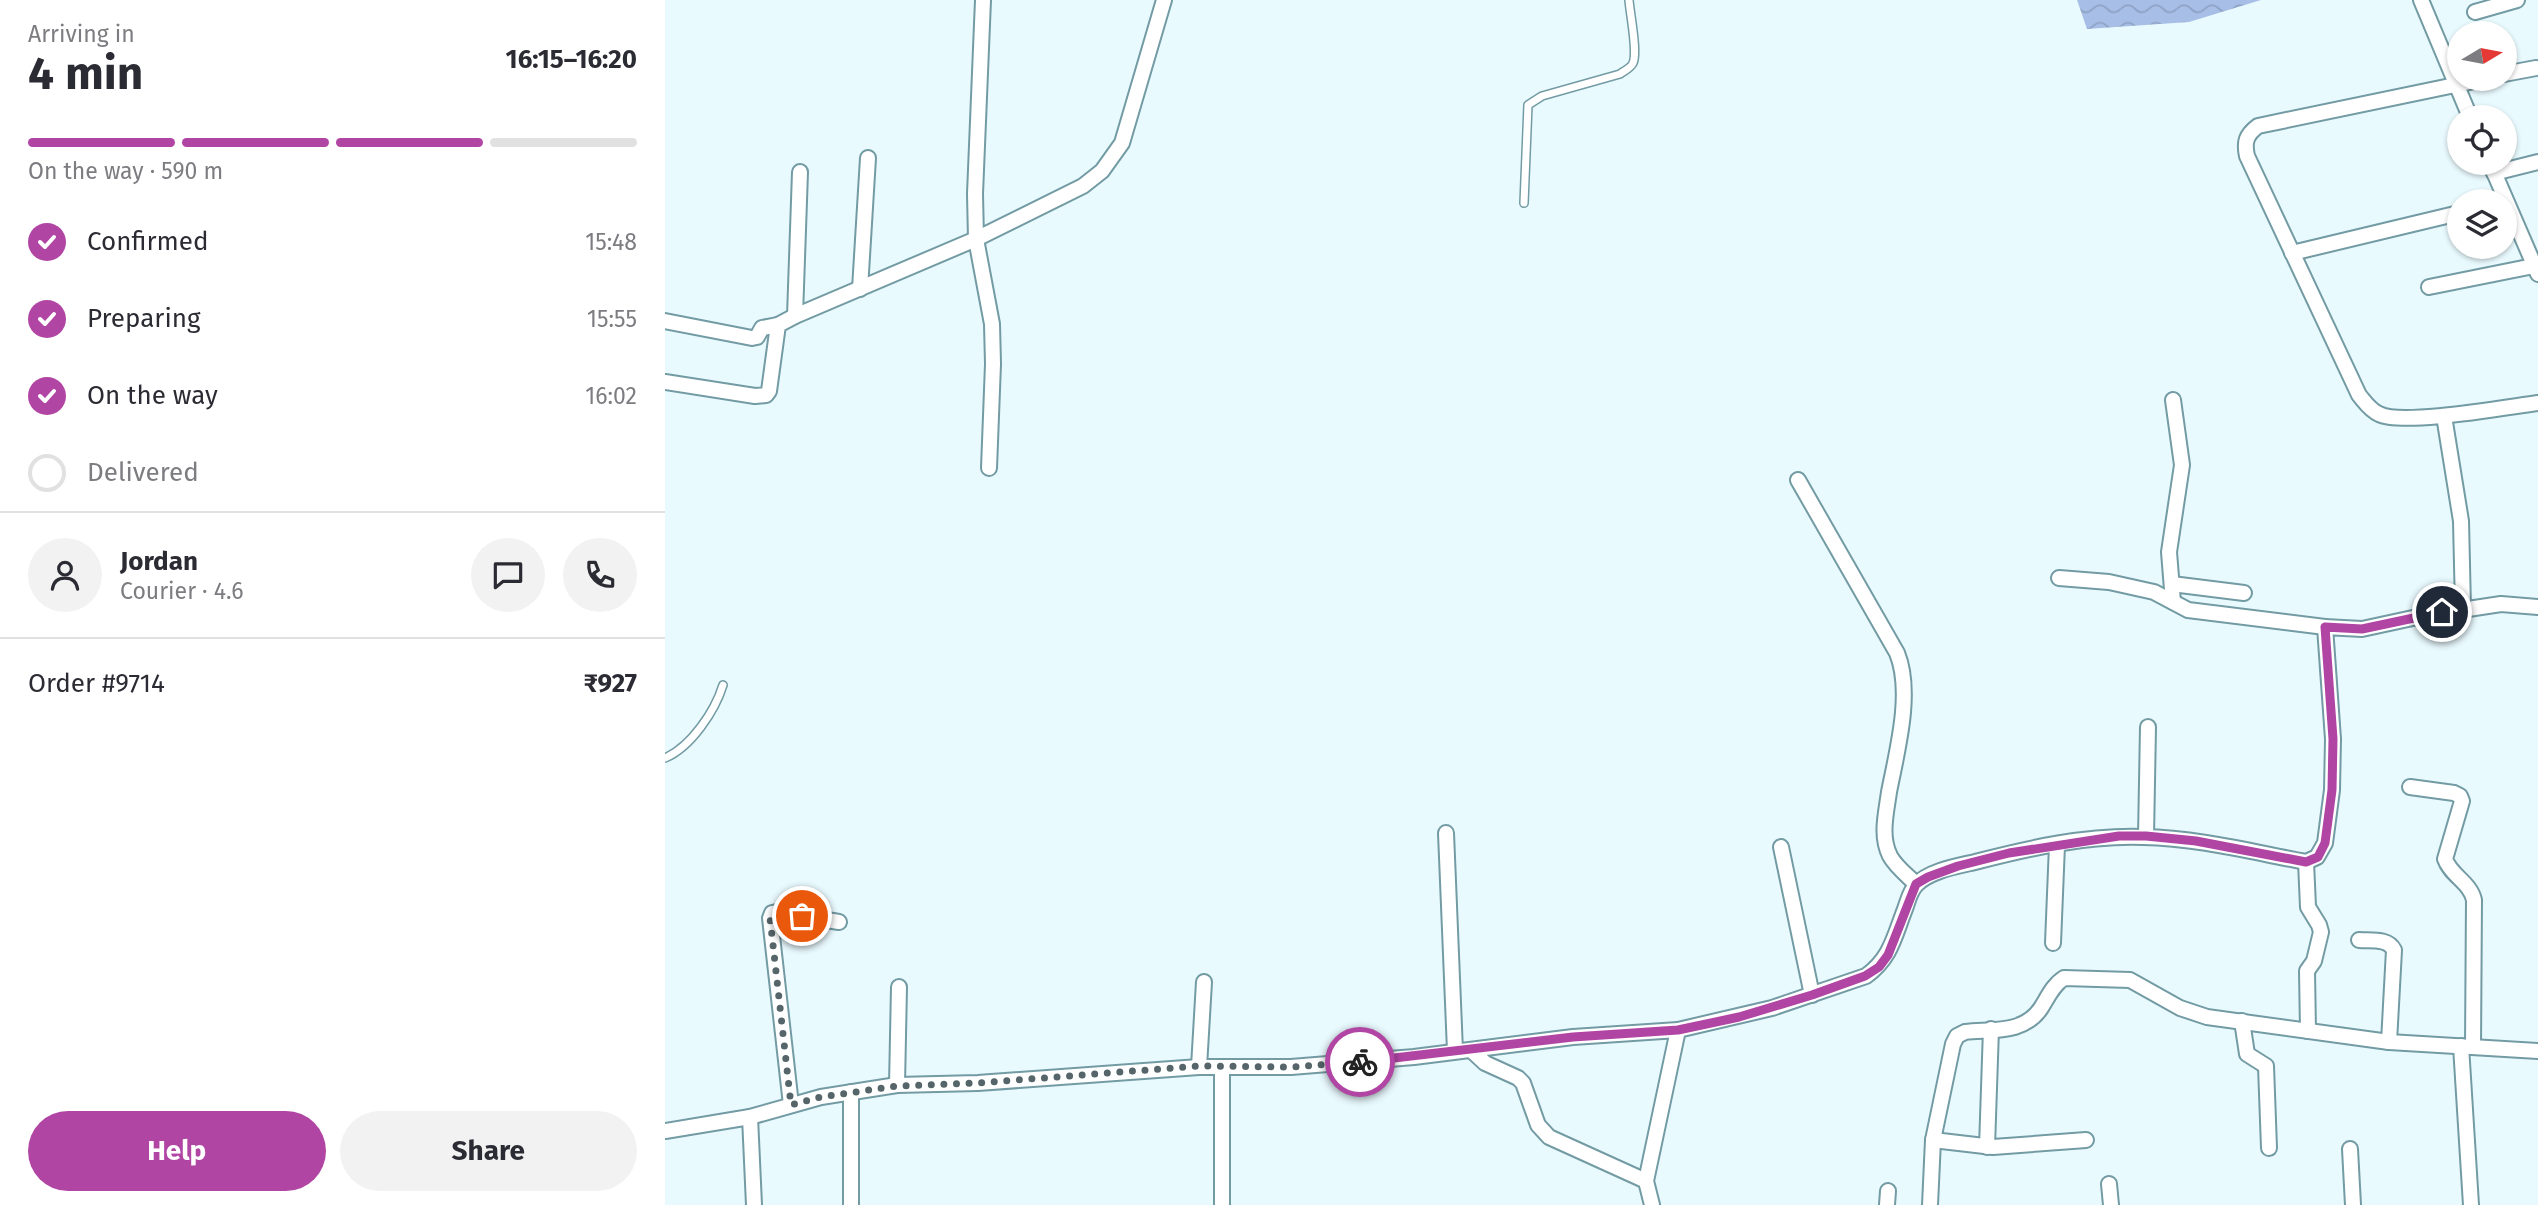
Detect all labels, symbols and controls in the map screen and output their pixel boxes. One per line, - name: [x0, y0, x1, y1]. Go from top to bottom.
- text: Arriving in: [28, 20, 135, 48]
- north arrow: [2447, 21, 2517, 91]
- map controls: [2447, 21, 2517, 259]
- text: 16:15–16:20: [506, 44, 637, 75]
- text: 4 min: [28, 46, 143, 101]
- button: locate: [2447, 105, 2517, 175]
- text: On the way · 590 m: [28, 157, 223, 185]
- button: layers: [2447, 189, 2517, 259]
- icon: check: [28, 223, 66, 261]
- text: Confirmed: [87, 226, 208, 257]
- text: 15:48: [585, 228, 637, 256]
- icon: check: [28, 300, 66, 338]
- text: Preparing: [87, 303, 200, 334]
- text: 15:55: [587, 305, 637, 333]
- icon: check: [28, 377, 66, 415]
- text: On the way: [87, 380, 218, 411]
- text: 16:02: [585, 382, 637, 410]
- text: Delivered: [87, 457, 199, 488]
- button: person: [28, 538, 102, 612]
- button: chat: [471, 538, 545, 612]
- button: phone: [563, 538, 637, 612]
- text: Jordan: [120, 546, 198, 577]
- text: Courier · 4.6: [120, 577, 244, 605]
- pin: [2412, 582, 2472, 642]
- icon: home: [2423, 593, 2461, 631]
- text: Order #9714: [28, 668, 165, 699]
- text: ₹927: [584, 668, 637, 699]
- pin: [772, 886, 832, 946]
- icon: bag: [783, 897, 821, 935]
- courier: [1325, 1027, 1395, 1097]
- icon: bike: [1341, 1043, 1379, 1081]
- button: Help: [28, 1111, 326, 1191]
- button: Share: [340, 1111, 637, 1191]

